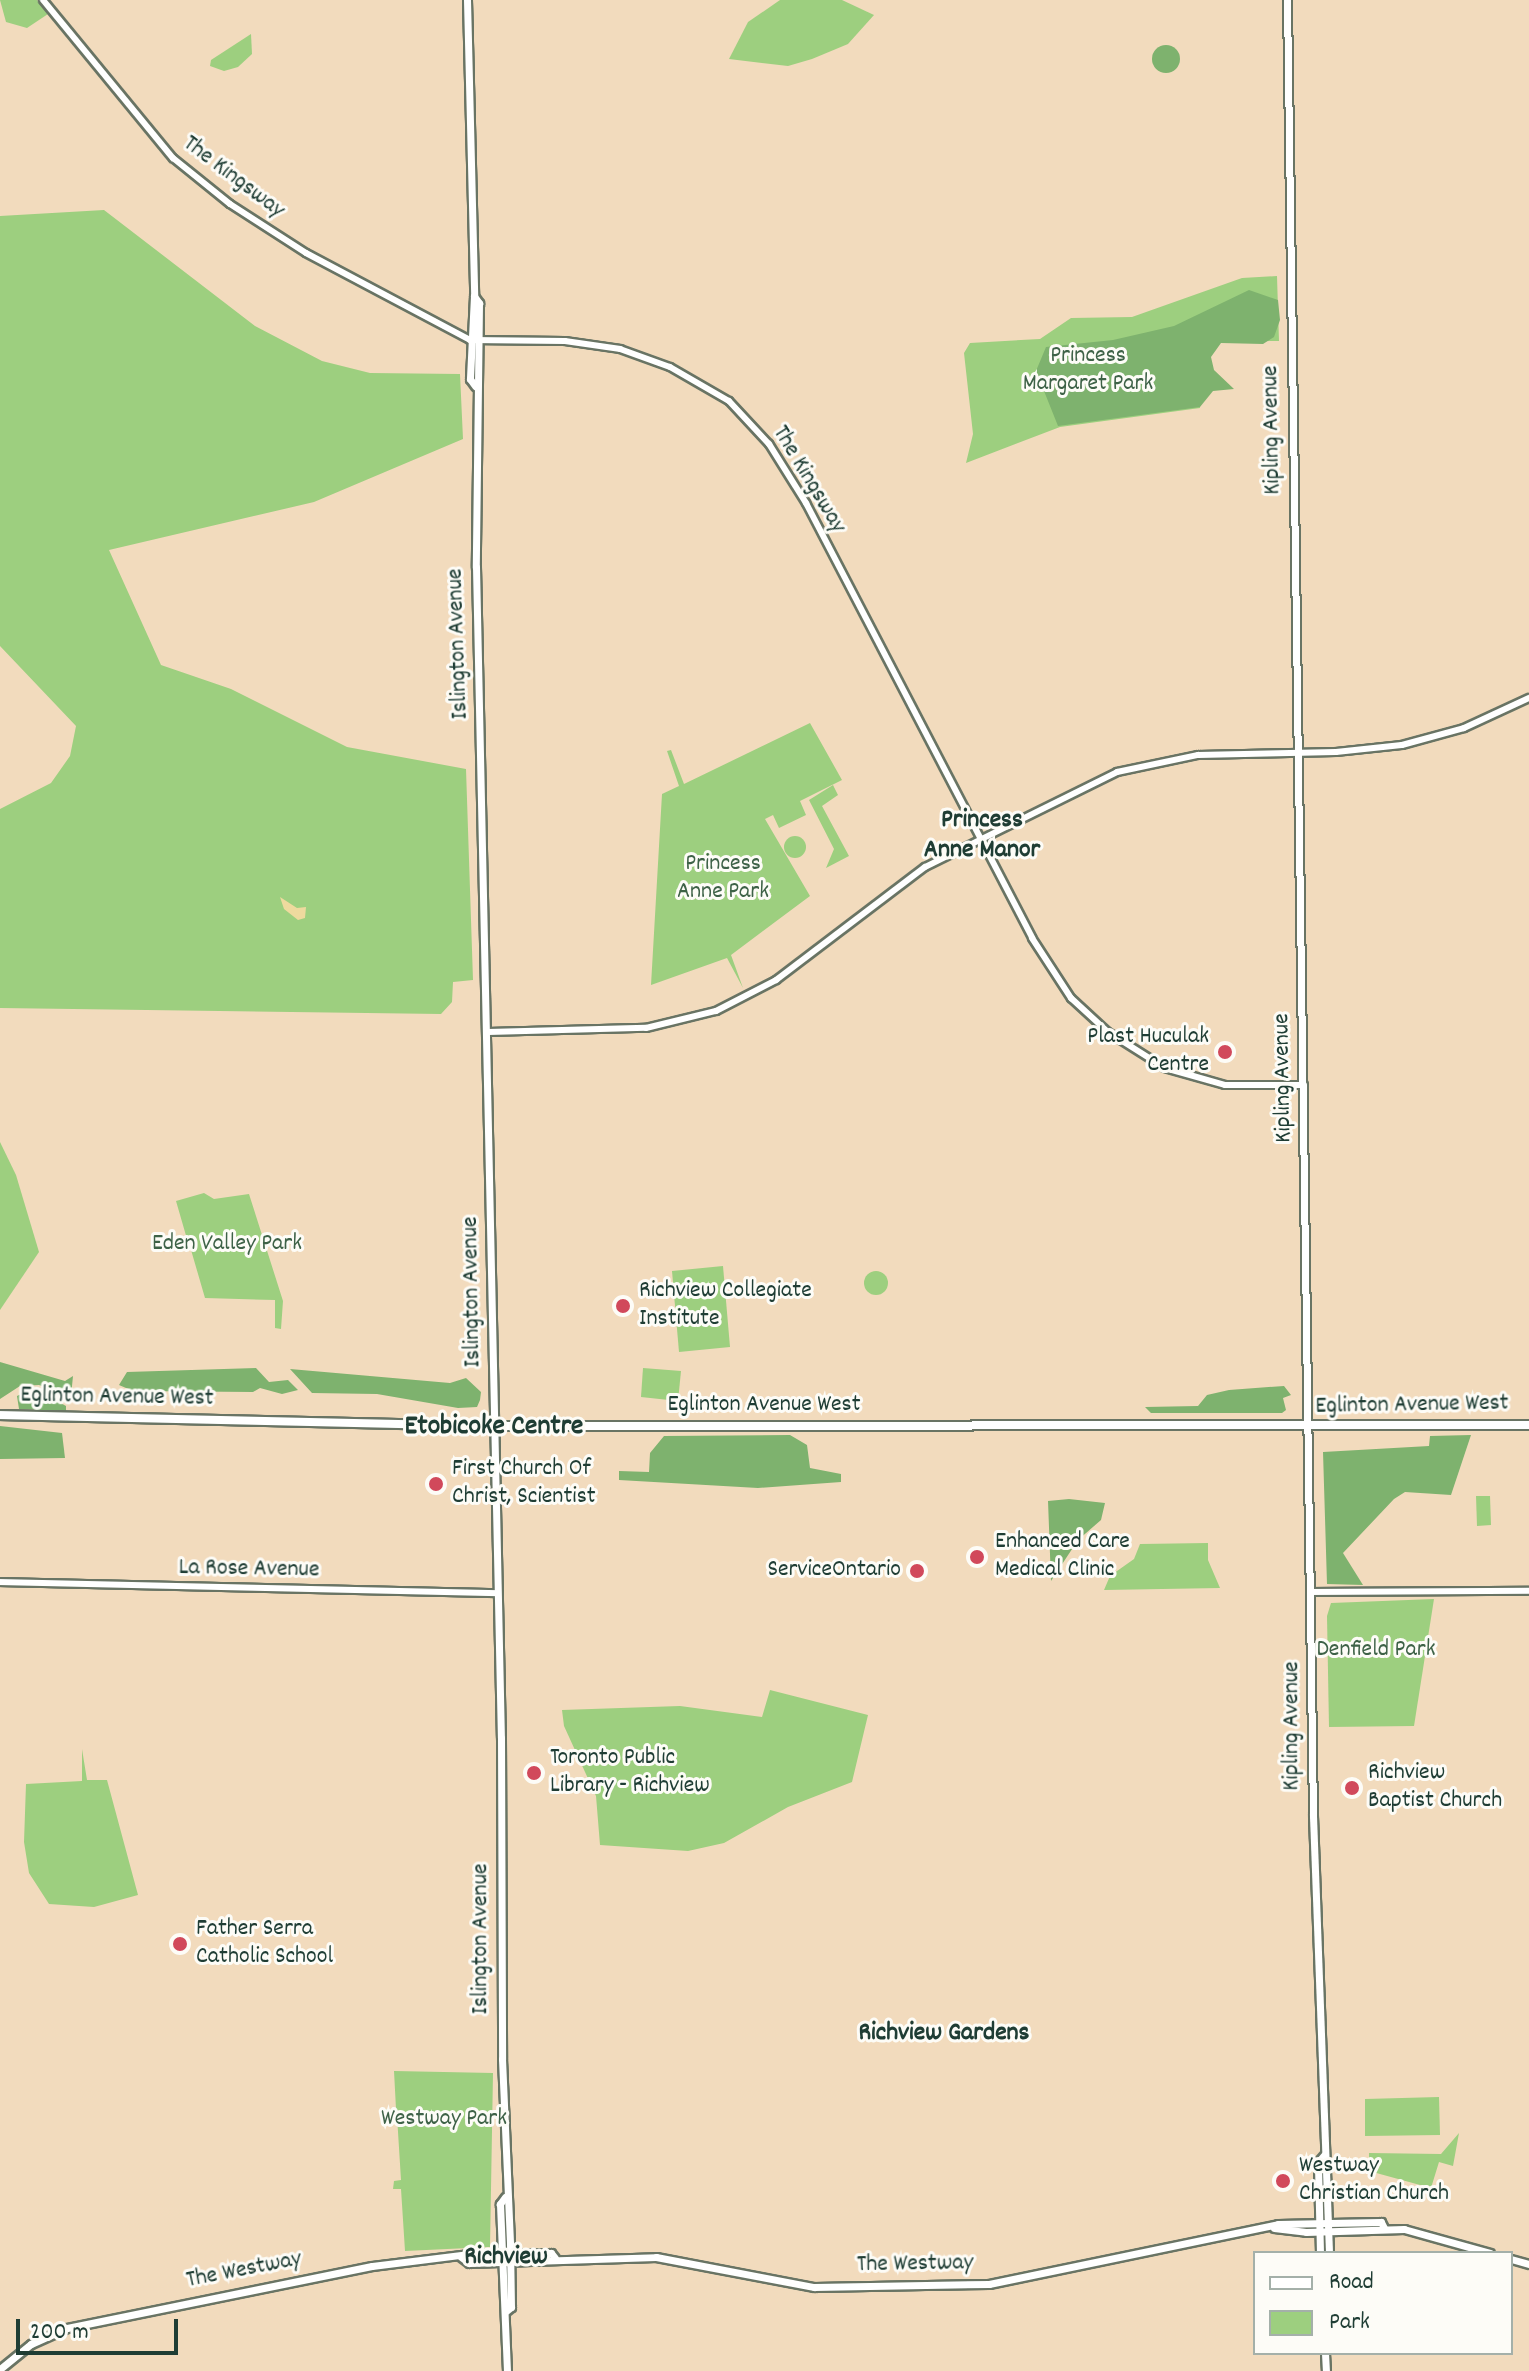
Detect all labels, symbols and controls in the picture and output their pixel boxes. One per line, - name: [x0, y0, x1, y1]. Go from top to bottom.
- street label: The Kingsway: [176, 130, 290, 226]
- park label: Princess Margaret Park: [1023, 343, 1153, 399]
- street label: Kipling Avenue: [1257, 365, 1289, 495]
- street label: The Kingsway: [765, 421, 851, 539]
- street label: Islington Avenue: [442, 568, 476, 720]
- district label: Princess Anne Manor: [924, 805, 1040, 866]
- park label: Princess Anne Park: [677, 851, 769, 907]
- street label: Kipling Avenue: [1268, 1013, 1300, 1143]
- place label: Plast Huculak Centre: [1087, 1024, 1209, 1080]
- marker: Plast Huculak Centre: [1216, 1043, 1234, 1061]
- street label: Islington Avenue: [457, 1216, 489, 1368]
- park label: Eden Valley Park: [152, 1231, 302, 1259]
- place label: Richview Collegiate Institute: [639, 1278, 812, 1334]
- marker: Richview Collegiate Institute: [614, 1297, 632, 1315]
- street label: Eglinton Avenue West: [20, 1382, 214, 1414]
- street label: Eglinton Avenue West: [1315, 1390, 1509, 1422]
- street label: Eglinton Avenue West: [667, 1392, 861, 1420]
- district label: Etobicoke Centre: [405, 1411, 583, 1445]
- place label: First Church Of Christ, Scientist: [452, 1456, 596, 1512]
- marker: First Church Of Christ, Scientist: [427, 1475, 445, 1493]
- place label: Enhanced Care Medical Clinic: [995, 1529, 1130, 1585]
- marker: Enhanced Care Medical Clinic: [966, 1546, 988, 1568]
- street label: La Rose Avenue: [178, 1554, 320, 1586]
- place label: ServiceOntario: [767, 1557, 901, 1585]
- marker: ServiceOntario: [908, 1562, 926, 1580]
- park label: Denfield Park: [1316, 1637, 1436, 1665]
- street label: Kipling Avenue: [1279, 1661, 1307, 1791]
- place label: Toronto Public Library - Richview: [550, 1745, 710, 1801]
- place label: Richview Baptist Church: [1368, 1760, 1502, 1816]
- marker: Toronto Public Library - Richview: [525, 1764, 543, 1782]
- marker: Richview Baptist Church: [1343, 1779, 1361, 1797]
- street label: Islington Avenue: [468, 1863, 496, 2015]
- place label: Father Serra Catholic School: [196, 1916, 333, 1972]
- marker: Father Serra Catholic School: [171, 1935, 189, 1953]
- district label: Richview Gardens: [858, 2018, 1030, 2050]
- park label: Westway Park: [381, 2106, 507, 2134]
- place label: Westway Christian Church: [1299, 2153, 1449, 2209]
- marker: Westway Christian Church: [1274, 2172, 1292, 2190]
- district label: Richview: [464, 2242, 548, 2274]
- street label: The Westway: [184, 2246, 304, 2296]
- street label: The Westway: [857, 2250, 973, 2280]
- legend: [1253, 2251, 1513, 2355]
- text: Road: [1329, 2266, 1374, 2300]
- scale bar: [20, 2303, 182, 2353]
- text: Park: [1329, 2306, 1370, 2340]
- text: 200 m: [30, 2316, 89, 2350]

